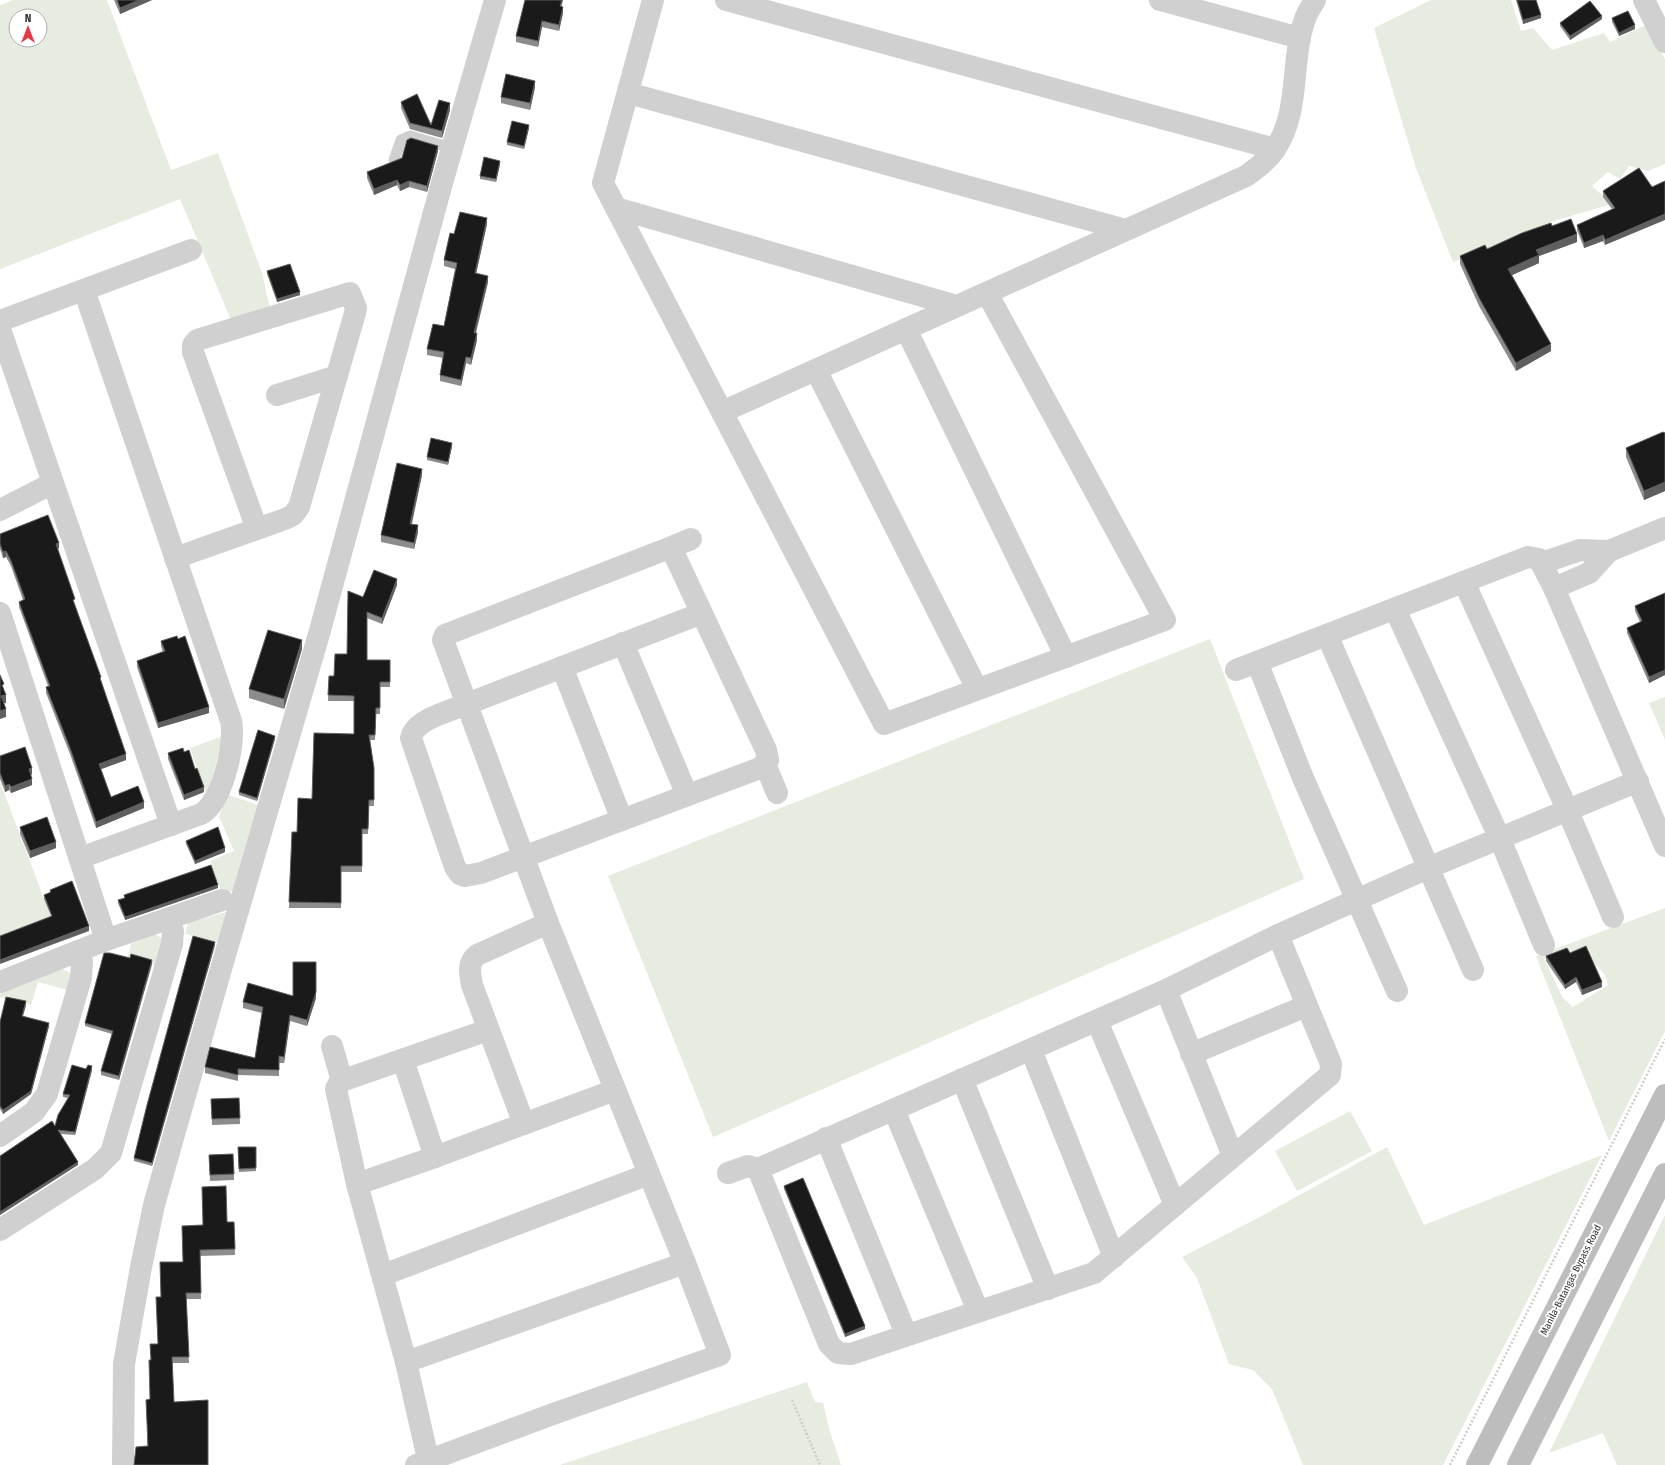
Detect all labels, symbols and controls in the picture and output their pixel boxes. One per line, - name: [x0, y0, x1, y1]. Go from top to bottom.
- north arrow: [8, 8, 48, 48]
- text: N: [25, 12, 31, 25]
- street label: Manila-Batangas Bypass Road: [1538, 1223, 1604, 1337]

